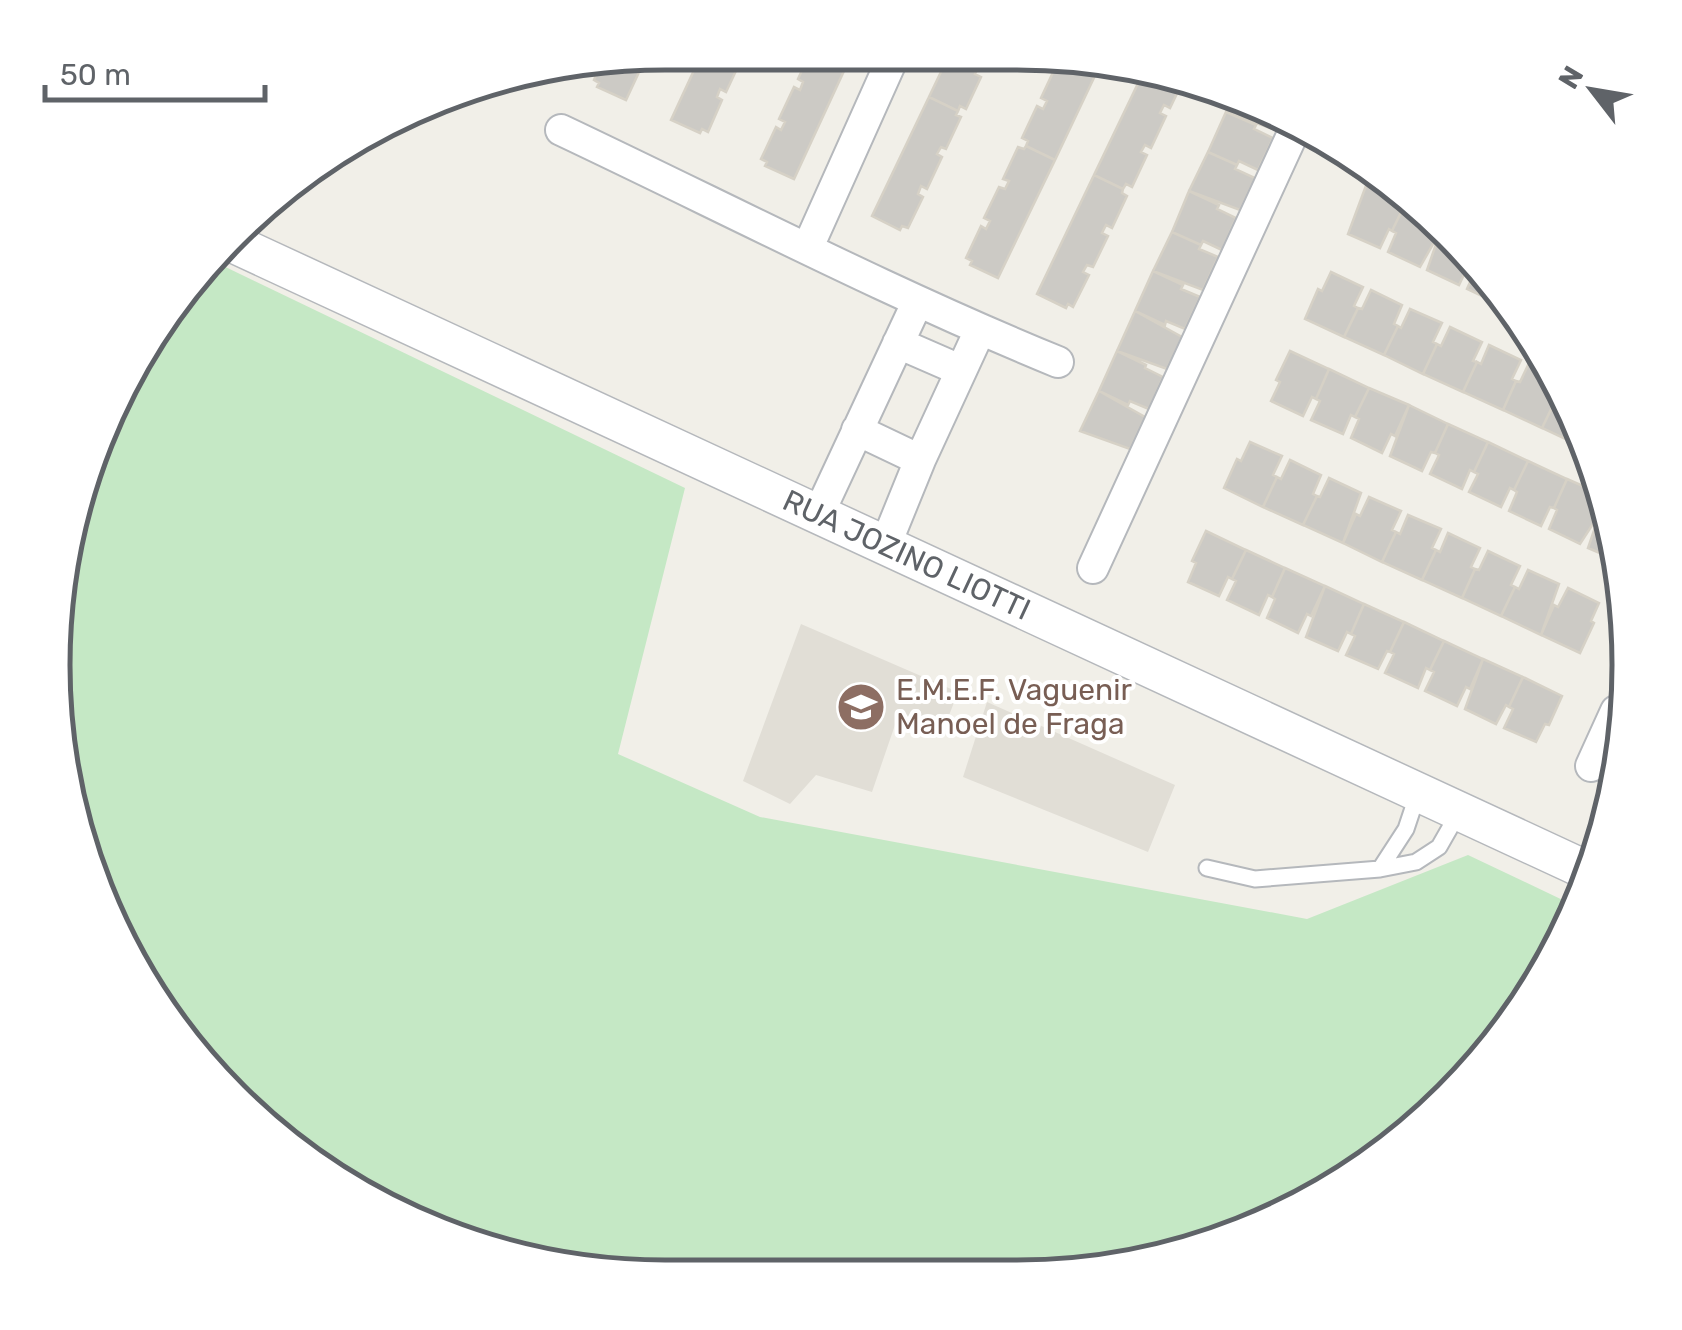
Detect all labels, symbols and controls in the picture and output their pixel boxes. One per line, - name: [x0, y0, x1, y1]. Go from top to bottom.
- scale bar: [45, 40, 265, 102]
- north arrow: [1542, 40, 1642, 140]
- text: 50 m: [60, 57, 131, 93]
- text: N: [1552, 60, 1590, 95]
- street label: RUA JOZINO LIOTTI: [777, 482, 1036, 628]
- place label: E.M.E.F. Vaguenir Manoel de Fraga: [896, 672, 1133, 742]
- school or university icon: E.M.E.F. Vaguenir Manoel de Fraga: [835, 681, 887, 733]

